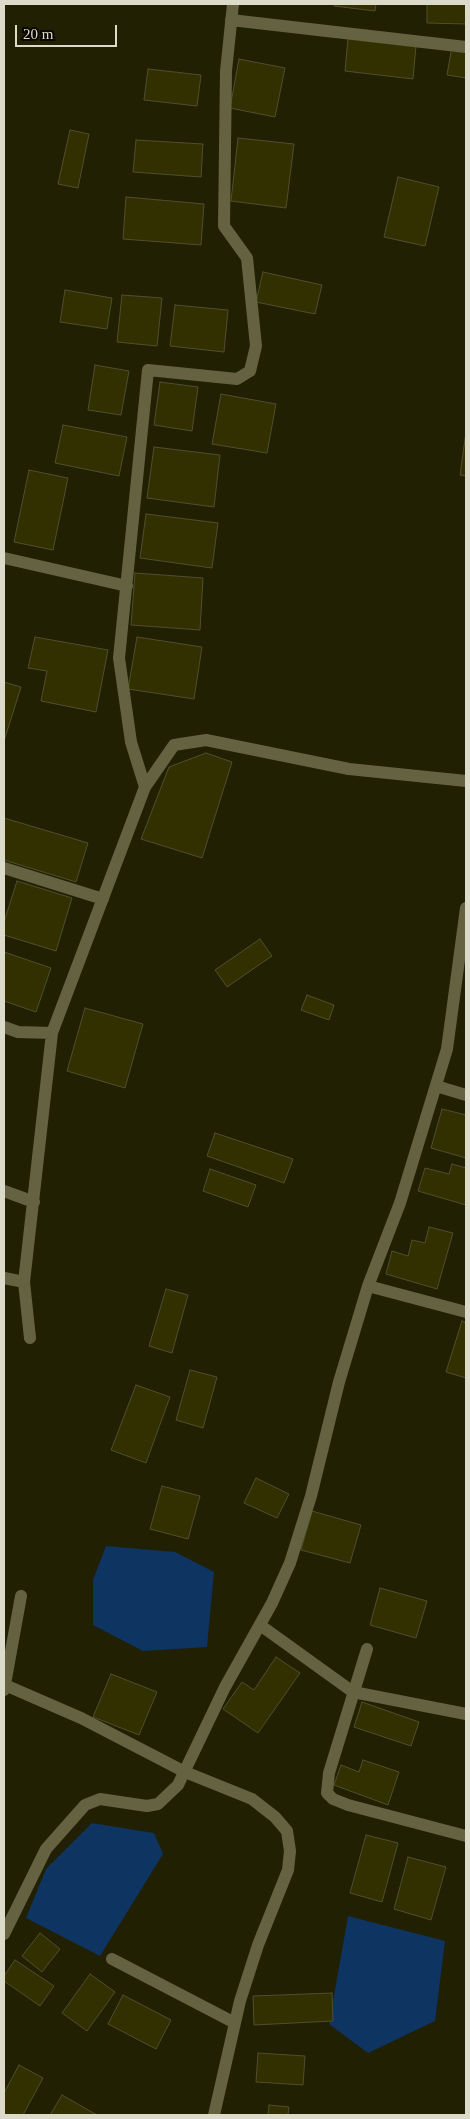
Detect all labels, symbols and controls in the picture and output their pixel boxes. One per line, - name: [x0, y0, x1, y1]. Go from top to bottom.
- scale bar: [18, 15, 120, 47]
- text: 20 m: [23, 26, 53, 42]

